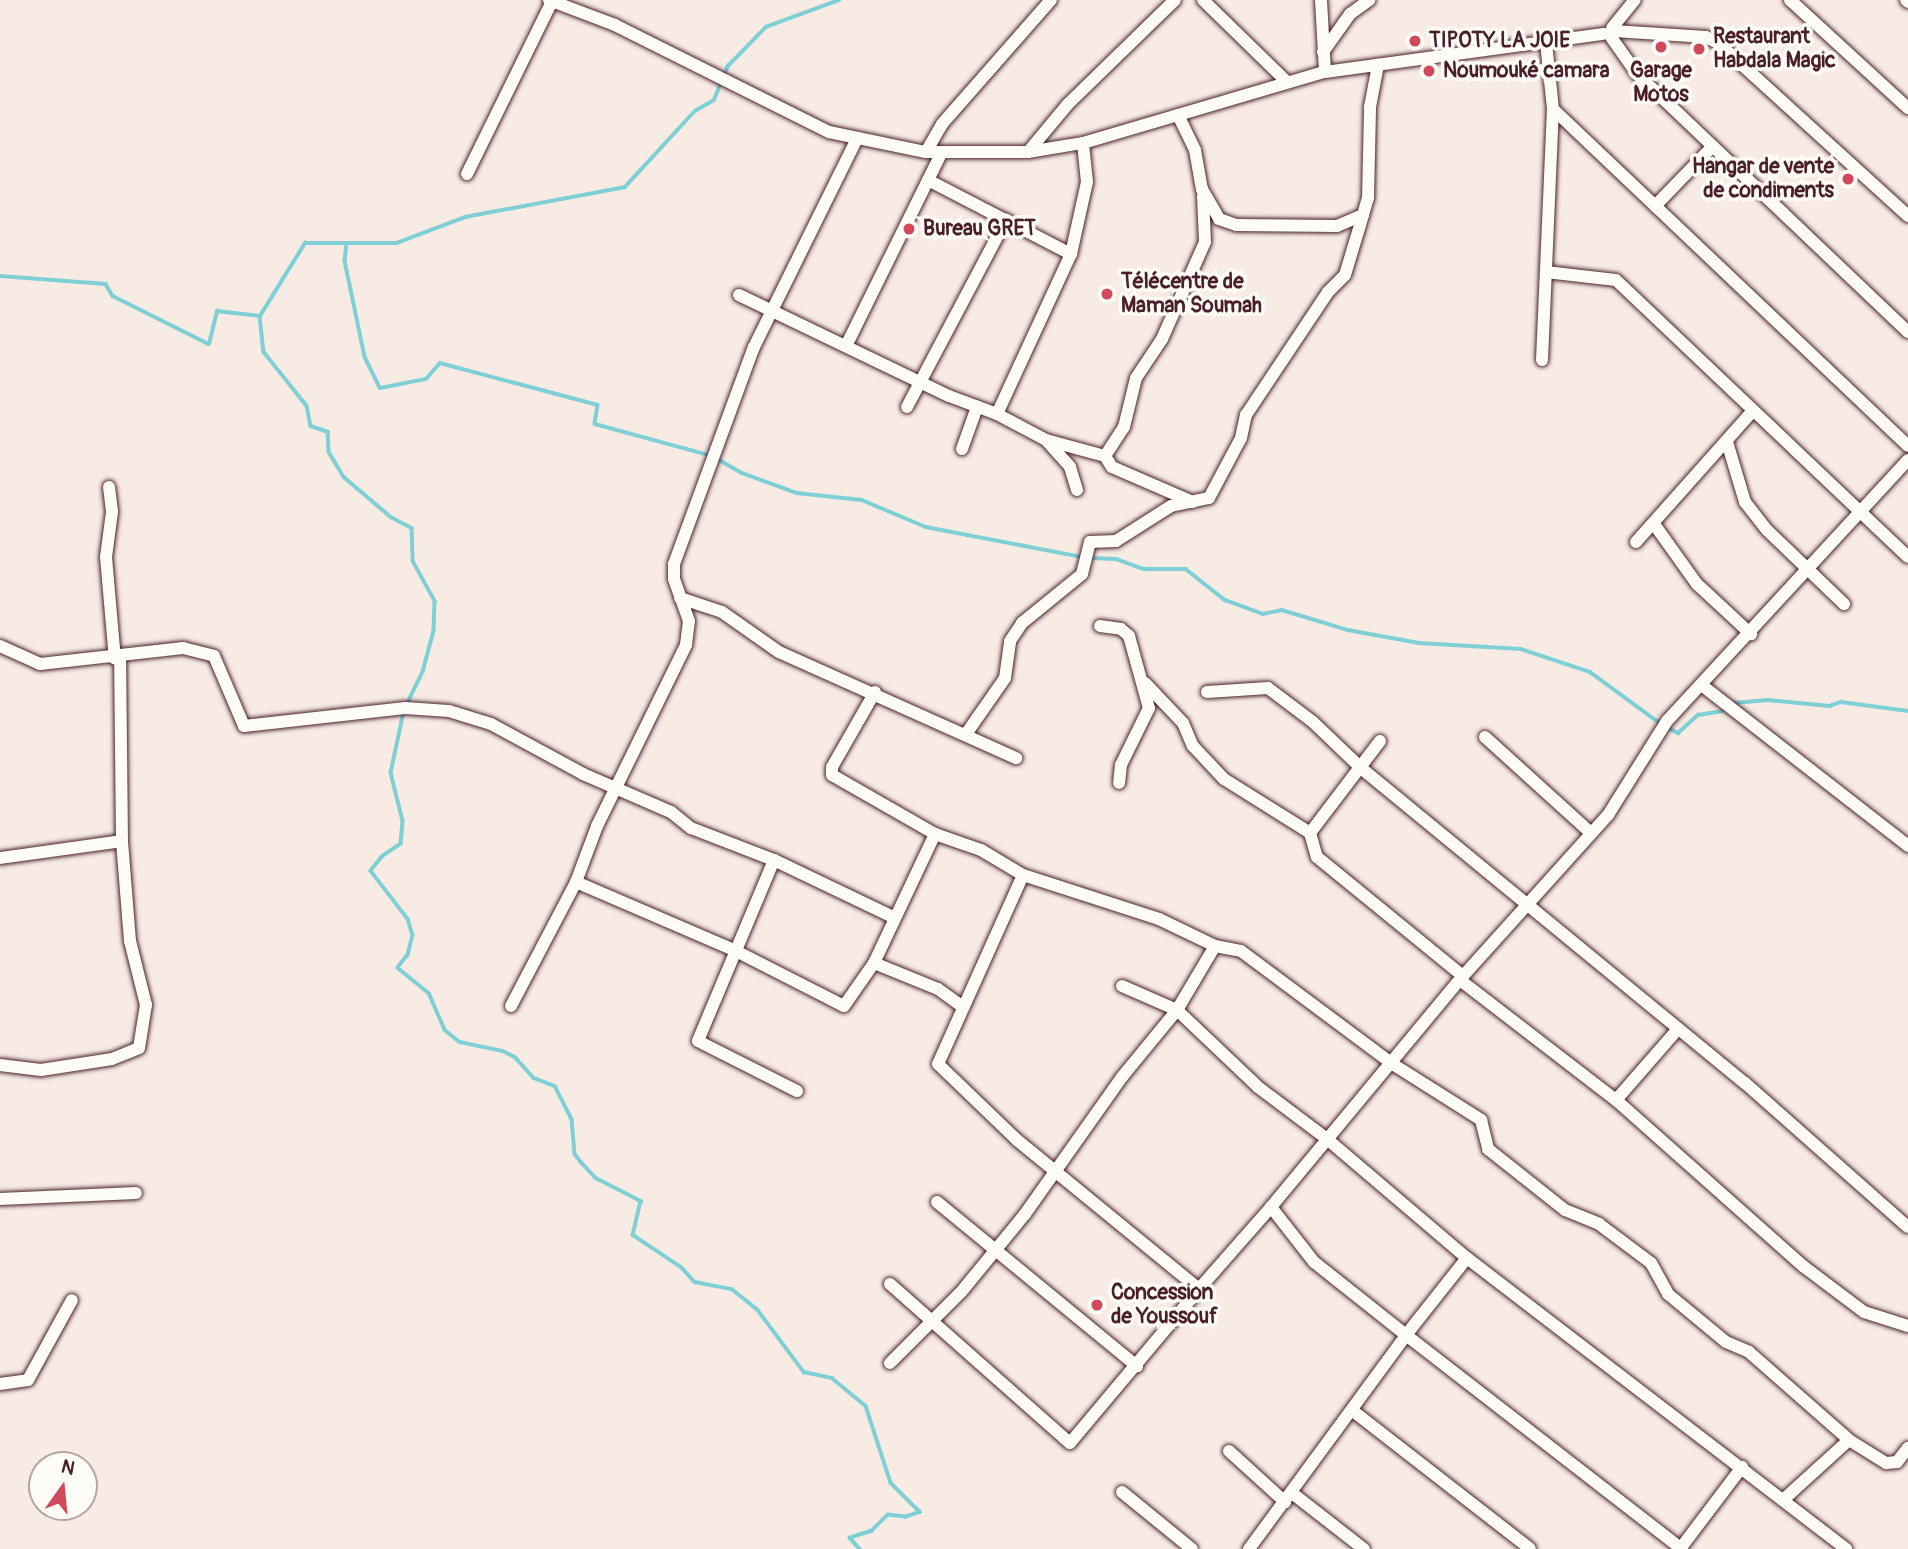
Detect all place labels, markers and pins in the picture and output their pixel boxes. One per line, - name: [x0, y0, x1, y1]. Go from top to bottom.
- place label: Restaurant Habdala Magic: [1713, 24, 1836, 74]
- place label: TIPOTY LA JOIE: [1429, 28, 1570, 54]
- marker: TIPOTY LA JOIE: [1407, 33, 1423, 49]
- marker: Garage Motos: [1653, 39, 1669, 55]
- marker: Restaurant Habdala Magic: [1691, 41, 1707, 57]
- place label: Noumouké camara: [1443, 58, 1609, 84]
- place label: Garage Motos: [1630, 58, 1692, 108]
- marker: Noumouké camara: [1421, 63, 1437, 79]
- place label: Hangar de vente de condiments: [1692, 154, 1834, 204]
- marker: Hangar de vente de condiments: [1840, 171, 1856, 187]
- place label: Bureau GRET: [923, 216, 1036, 242]
- marker: Bureau GRET: [901, 221, 917, 237]
- place label: Télécentre de Maman Soumah: [1121, 269, 1262, 319]
- marker: Télécentre de Maman Soumah: [1099, 286, 1115, 302]
- place label: Concession de Youssouf: [1111, 1280, 1218, 1330]
- marker: Concession de Youssouf: [1089, 1297, 1105, 1313]

